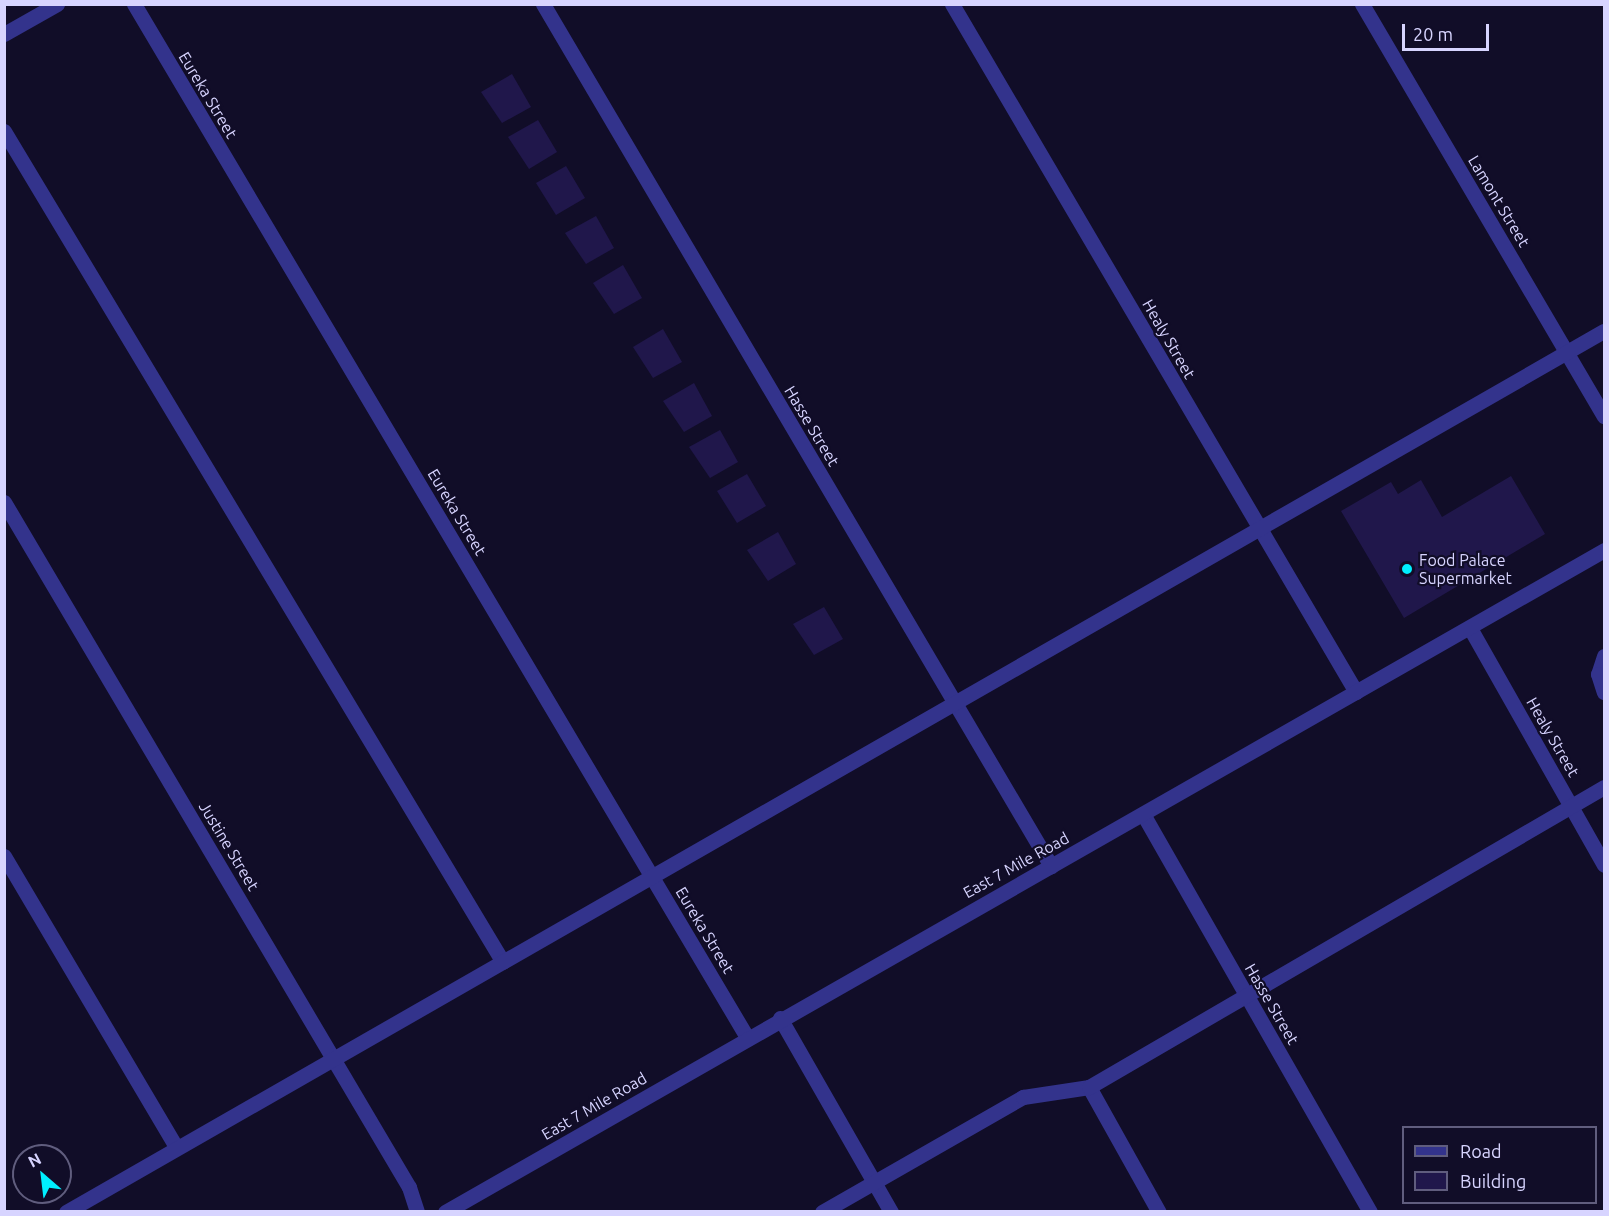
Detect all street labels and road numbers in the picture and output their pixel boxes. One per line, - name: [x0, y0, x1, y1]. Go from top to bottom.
- street label: Eureka Street: [175, 48, 241, 142]
- street label: Lamont Street: [1464, 152, 1534, 250]
- street label: Healy Street: [1139, 296, 1199, 382]
- street label: Hasse Street: [780, 382, 844, 470]
- street label: Eureka Street: [424, 465, 490, 559]
- street label: Healy Street: [1523, 694, 1583, 780]
- street label: Justine Street: [195, 798, 263, 894]
- street label: East 7 Mile Road: [960, 828, 1072, 902]
- street label: Eureka Street: [672, 883, 738, 977]
- street label: Hasse Street: [1241, 960, 1303, 1048]
- street label: East 7 Mile Road: [538, 1068, 650, 1144]

